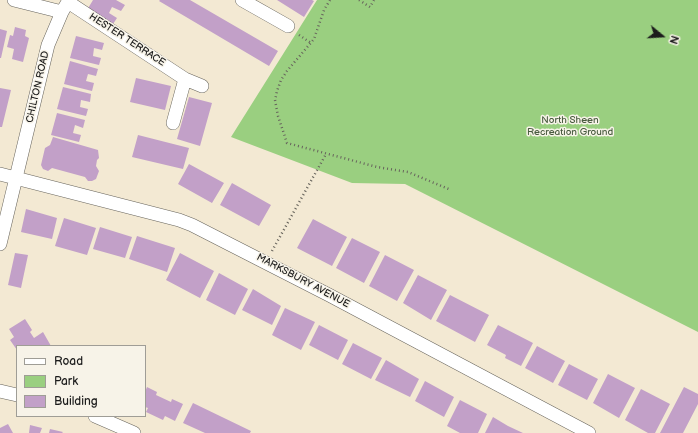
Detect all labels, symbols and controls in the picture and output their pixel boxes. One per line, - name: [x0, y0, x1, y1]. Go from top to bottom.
- street label: HESTER TERRACE: [87, 11, 167, 69]
- north arrow: [642, 16, 682, 56]
- text: N: [666, 34, 681, 46]
- street label: CHILTON ROAD: [24, 50, 52, 124]
- park label: North Sheen Recreation Ground: [527, 114, 613, 138]
- street label: MARKSBURY AVENUE: [254, 251, 352, 311]
- legend: [16, 345, 146, 417]
- text: Road: [54, 354, 83, 369]
- text: Park: [54, 374, 78, 389]
- text: Building: [54, 394, 98, 409]

